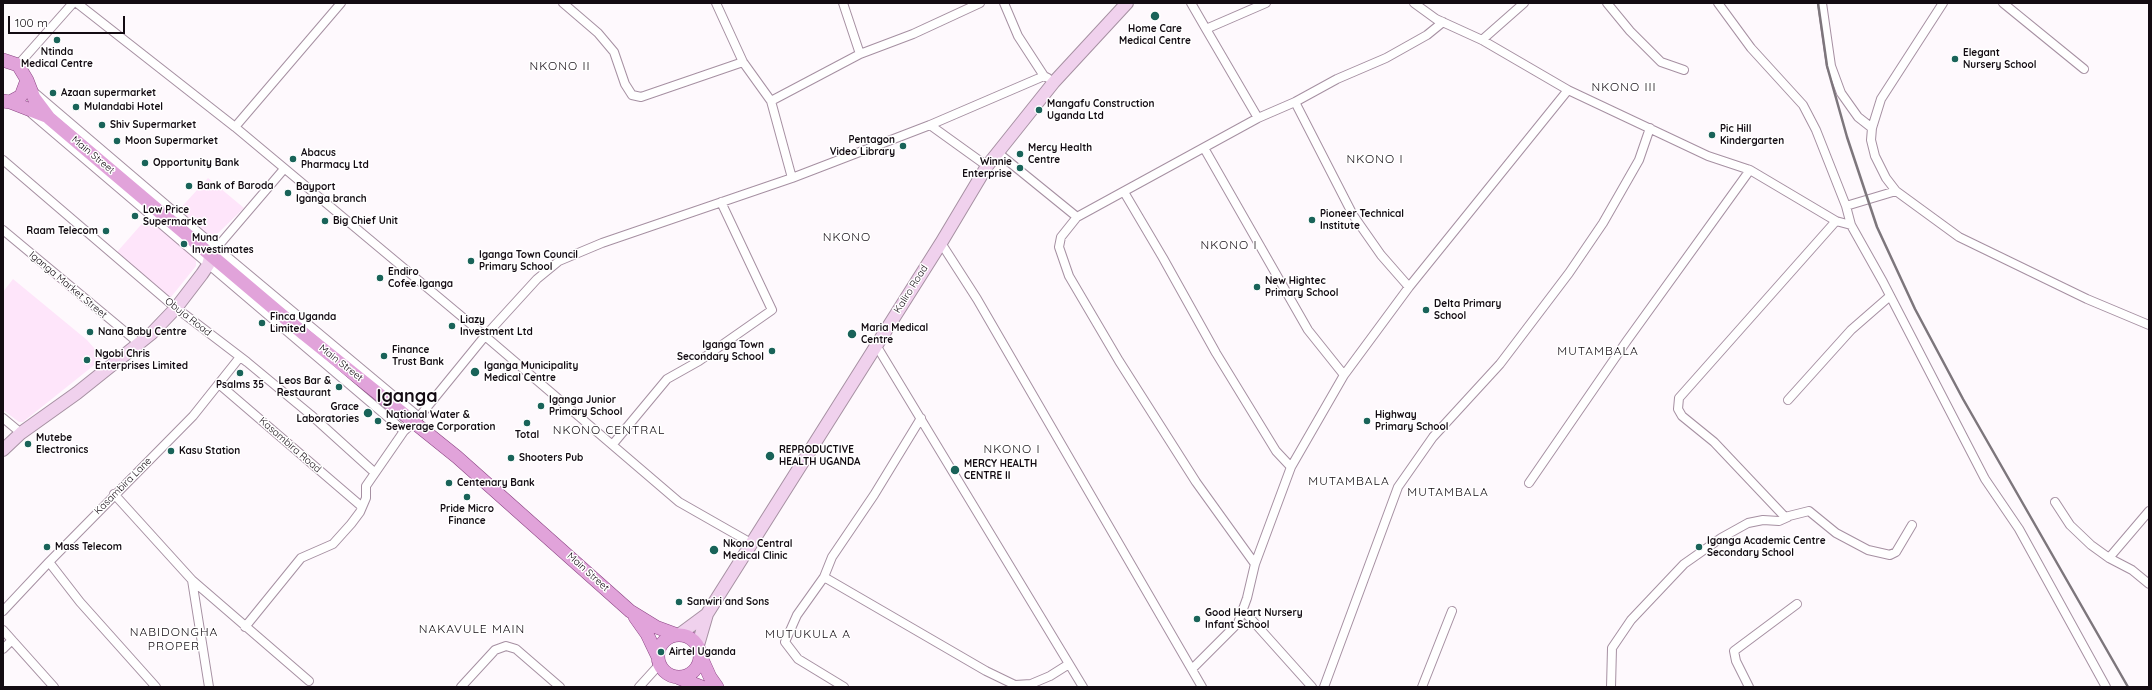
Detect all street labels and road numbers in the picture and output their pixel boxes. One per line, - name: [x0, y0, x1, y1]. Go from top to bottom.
- street label: Main Street: [69, 134, 117, 176]
- street label: Iganga Market Street: [27, 249, 109, 321]
- street label: Kaliro Road: [891, 263, 931, 315]
- street label: Obuja Road: [162, 295, 214, 339]
- street label: Main Street: [317, 342, 365, 384]
- street label: Kasambira Road: [257, 415, 323, 475]
- street label: Kasambira Lane: [92, 455, 154, 517]
- street label: Main Street: [565, 550, 611, 594]

